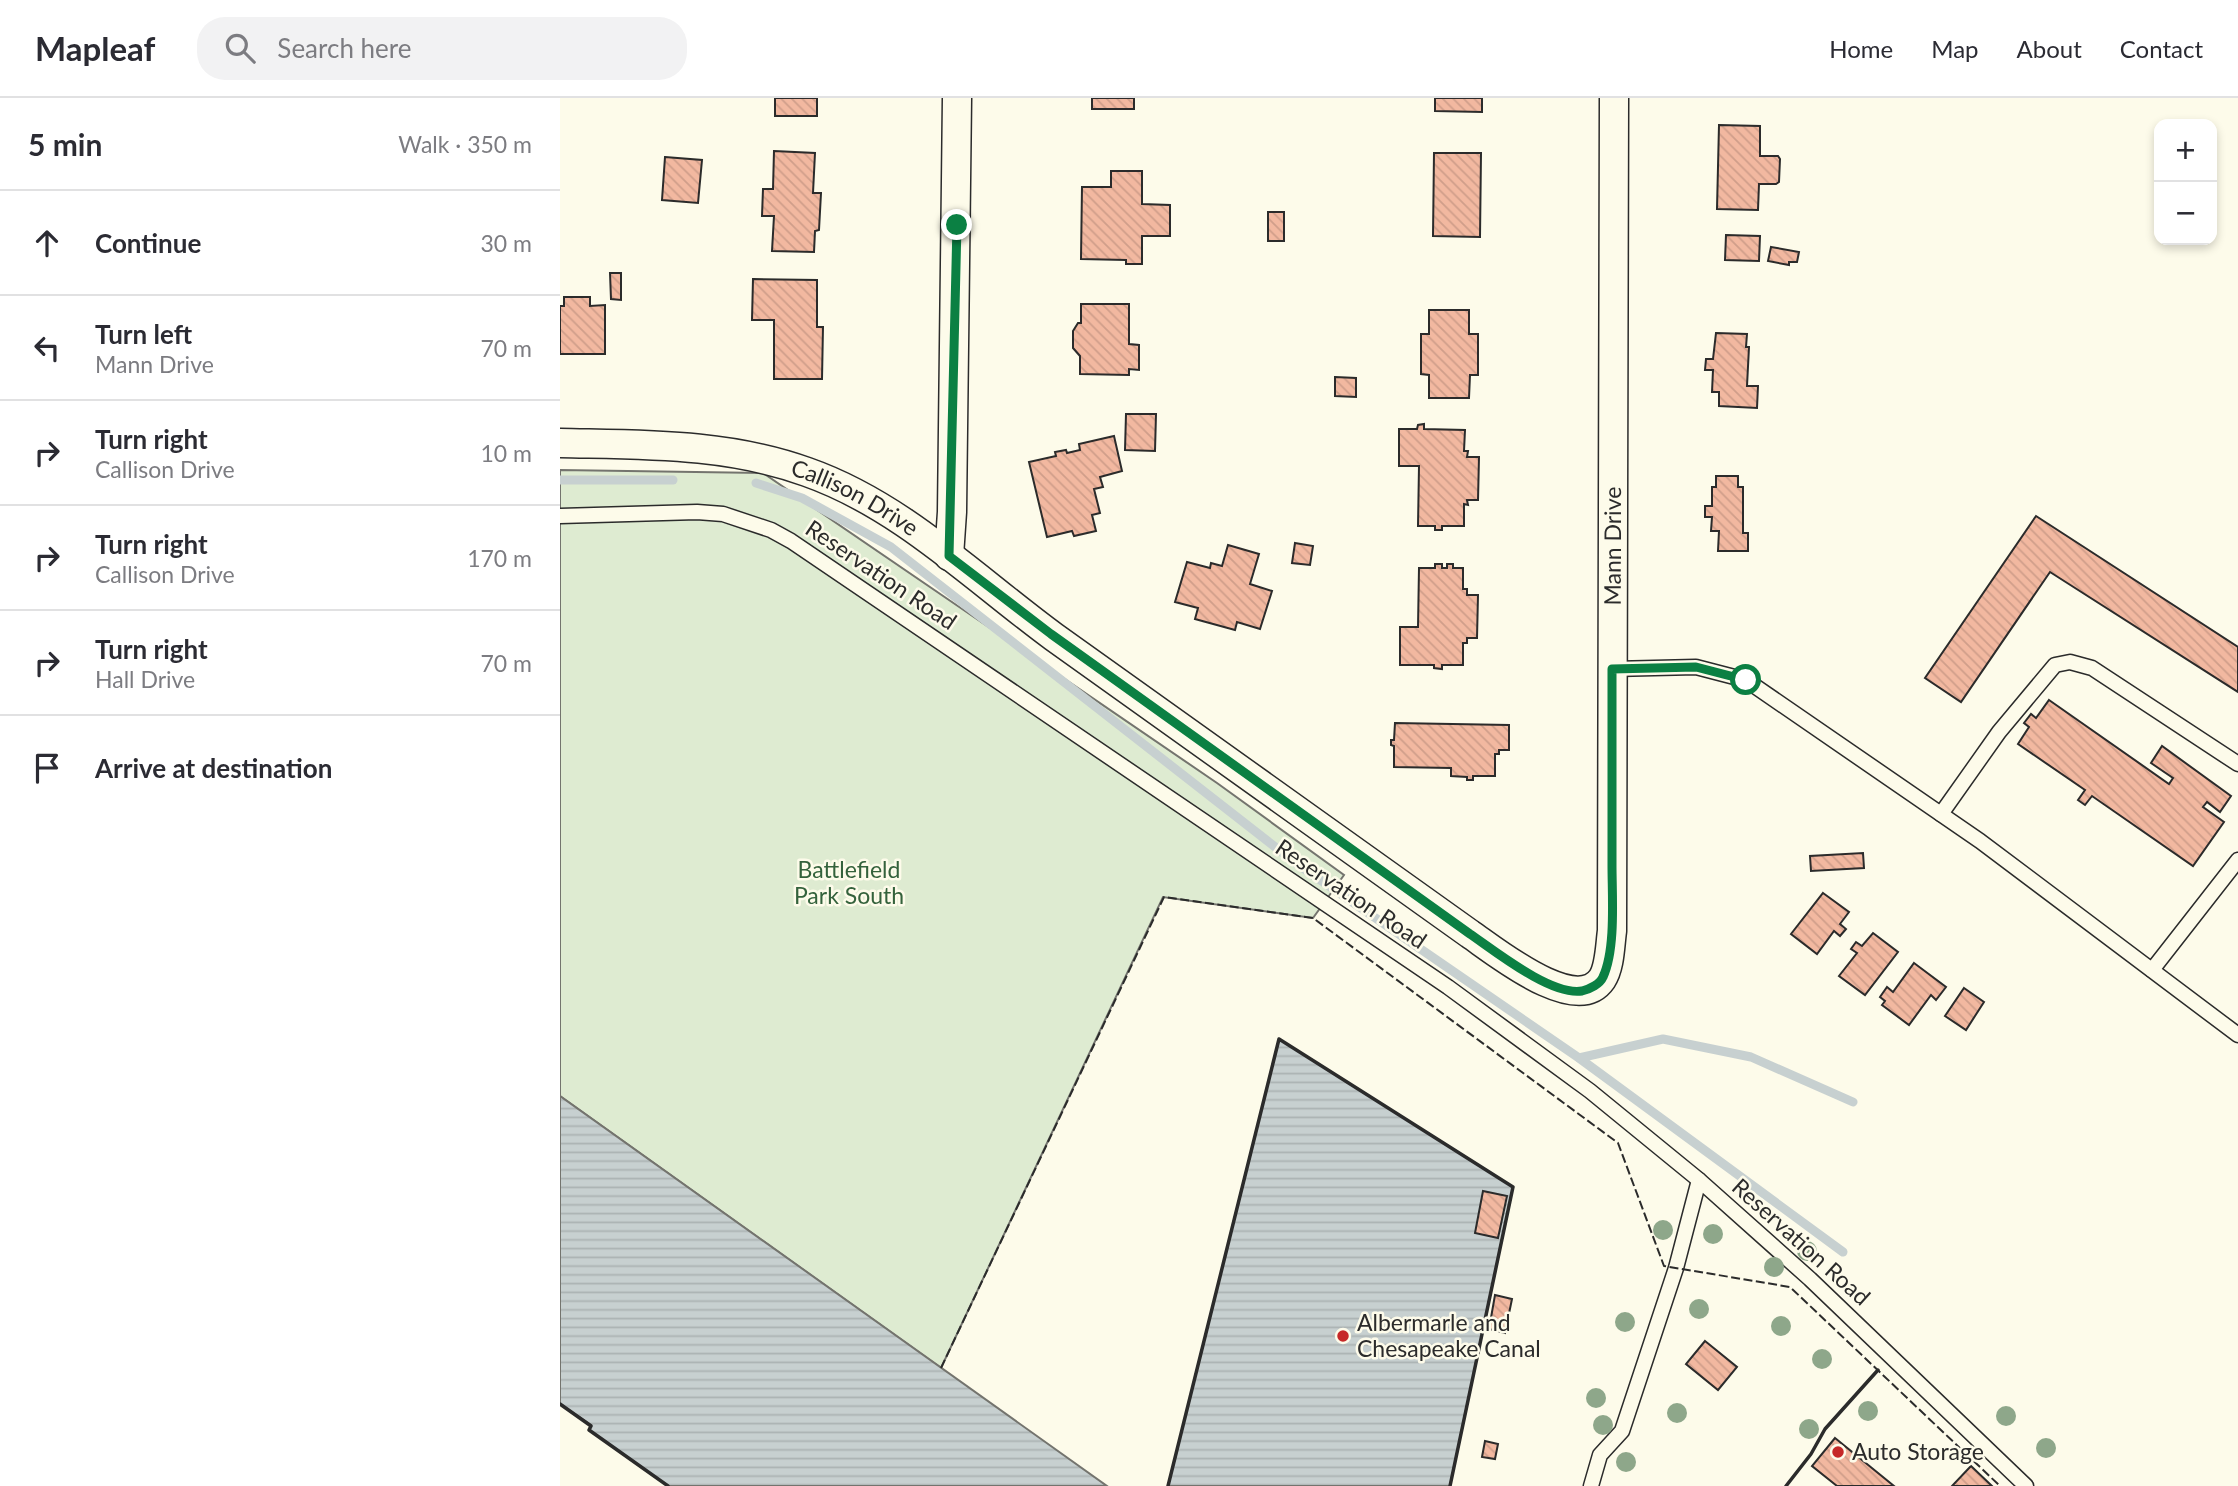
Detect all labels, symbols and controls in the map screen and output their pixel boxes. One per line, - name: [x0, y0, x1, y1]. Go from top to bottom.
- search box: [197, 17, 687, 80]
- text: Mapleaf: [35, 28, 155, 68]
- icon: search: [221, 29, 259, 67]
- text: Search here: [277, 32, 411, 64]
- text: Home: [1829, 34, 1893, 63]
- text: Map: [1931, 34, 1979, 63]
- text: About: [2017, 34, 2082, 63]
- text: Contact: [2120, 34, 2203, 63]
- map controls: [2154, 119, 2217, 245]
- button: +: [2154, 119, 2217, 182]
- text: 5 min: [28, 126, 102, 162]
- text: Walk · 350 m: [398, 130, 532, 158]
- button: −: [2154, 182, 2217, 245]
- route end: [941, 209, 972, 240]
- icon: ahead: [28, 224, 66, 262]
- text: Continue: [95, 227, 201, 259]
- text: 30 m: [481, 229, 532, 257]
- text: Turn left: [95, 318, 192, 350]
- icon: left: [28, 329, 66, 367]
- text: 70 m: [481, 334, 532, 362]
- text: Mann Drive: [95, 350, 214, 378]
- text: Turn right: [95, 423, 208, 455]
- icon: right: [28, 434, 66, 472]
- text: 10 m: [481, 439, 532, 467]
- street label: Callison Drive: [788, 453, 924, 541]
- text: Callison Drive: [95, 455, 235, 483]
- street label: Mann Drive: [1598, 487, 1626, 606]
- street label: Reservation Road: [801, 513, 962, 635]
- text: Turn right: [95, 528, 208, 560]
- icon: right: [28, 539, 66, 577]
- text: 170 m: [467, 544, 532, 572]
- text: Callison Drive: [95, 560, 235, 588]
- text: Turn right: [95, 633, 208, 665]
- icon: right: [28, 644, 66, 682]
- text: 70 m: [481, 649, 532, 677]
- route start: [1730, 664, 1761, 695]
- text: Hall Drive: [95, 665, 195, 693]
- icon: arrive: [28, 749, 66, 787]
- text: Arrive at destination: [95, 752, 332, 784]
- street label: Reservation Road: [1271, 832, 1432, 954]
- park label: Battlefield Park South: [794, 855, 904, 909]
- street label: Reservation Road: [1727, 1172, 1876, 1311]
- place label: Albermarle and Chesapeake Canal: [1357, 1308, 1541, 1362]
- marker: Albermarle and Chesapeake Canal: [1335, 1328, 1351, 1344]
- place label: Auto Storage: [1852, 1437, 1984, 1465]
- marker: Auto Storage: [1830, 1444, 1846, 1460]

